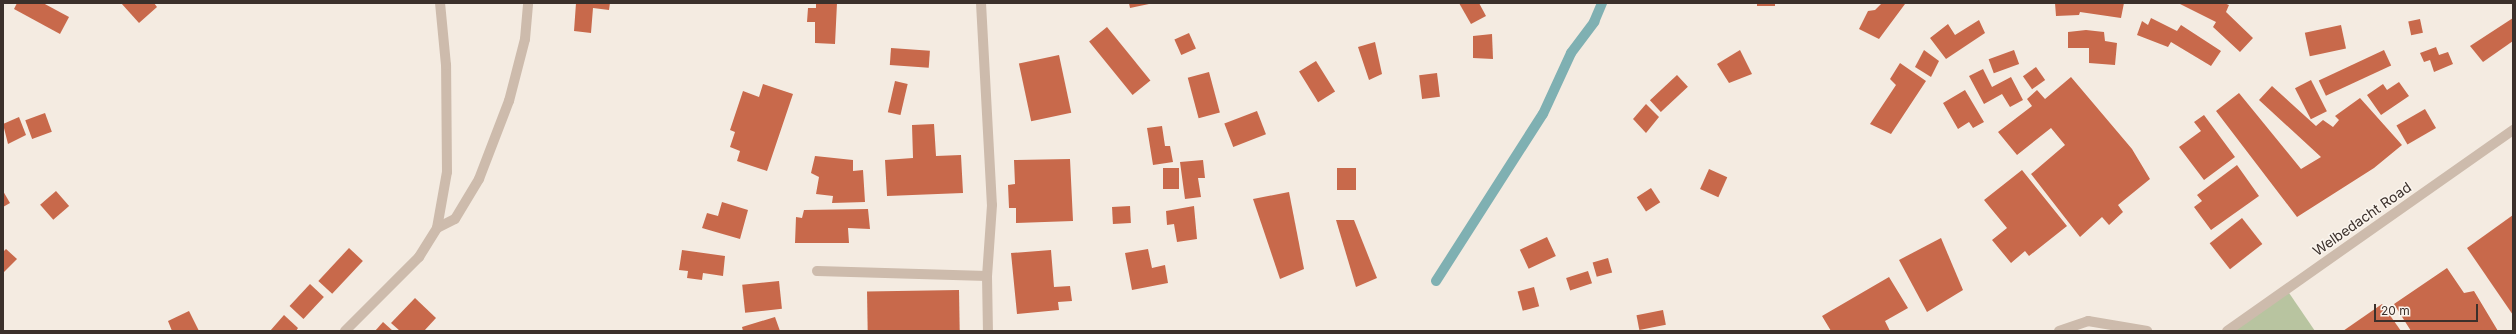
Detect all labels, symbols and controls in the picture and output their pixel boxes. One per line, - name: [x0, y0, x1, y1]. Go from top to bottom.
- street label: Welbedacht Road: [2310, 179, 2414, 259]
- scale bar: [2376, 296, 2480, 322]
- text: 20 m: [2381, 303, 2410, 318]

